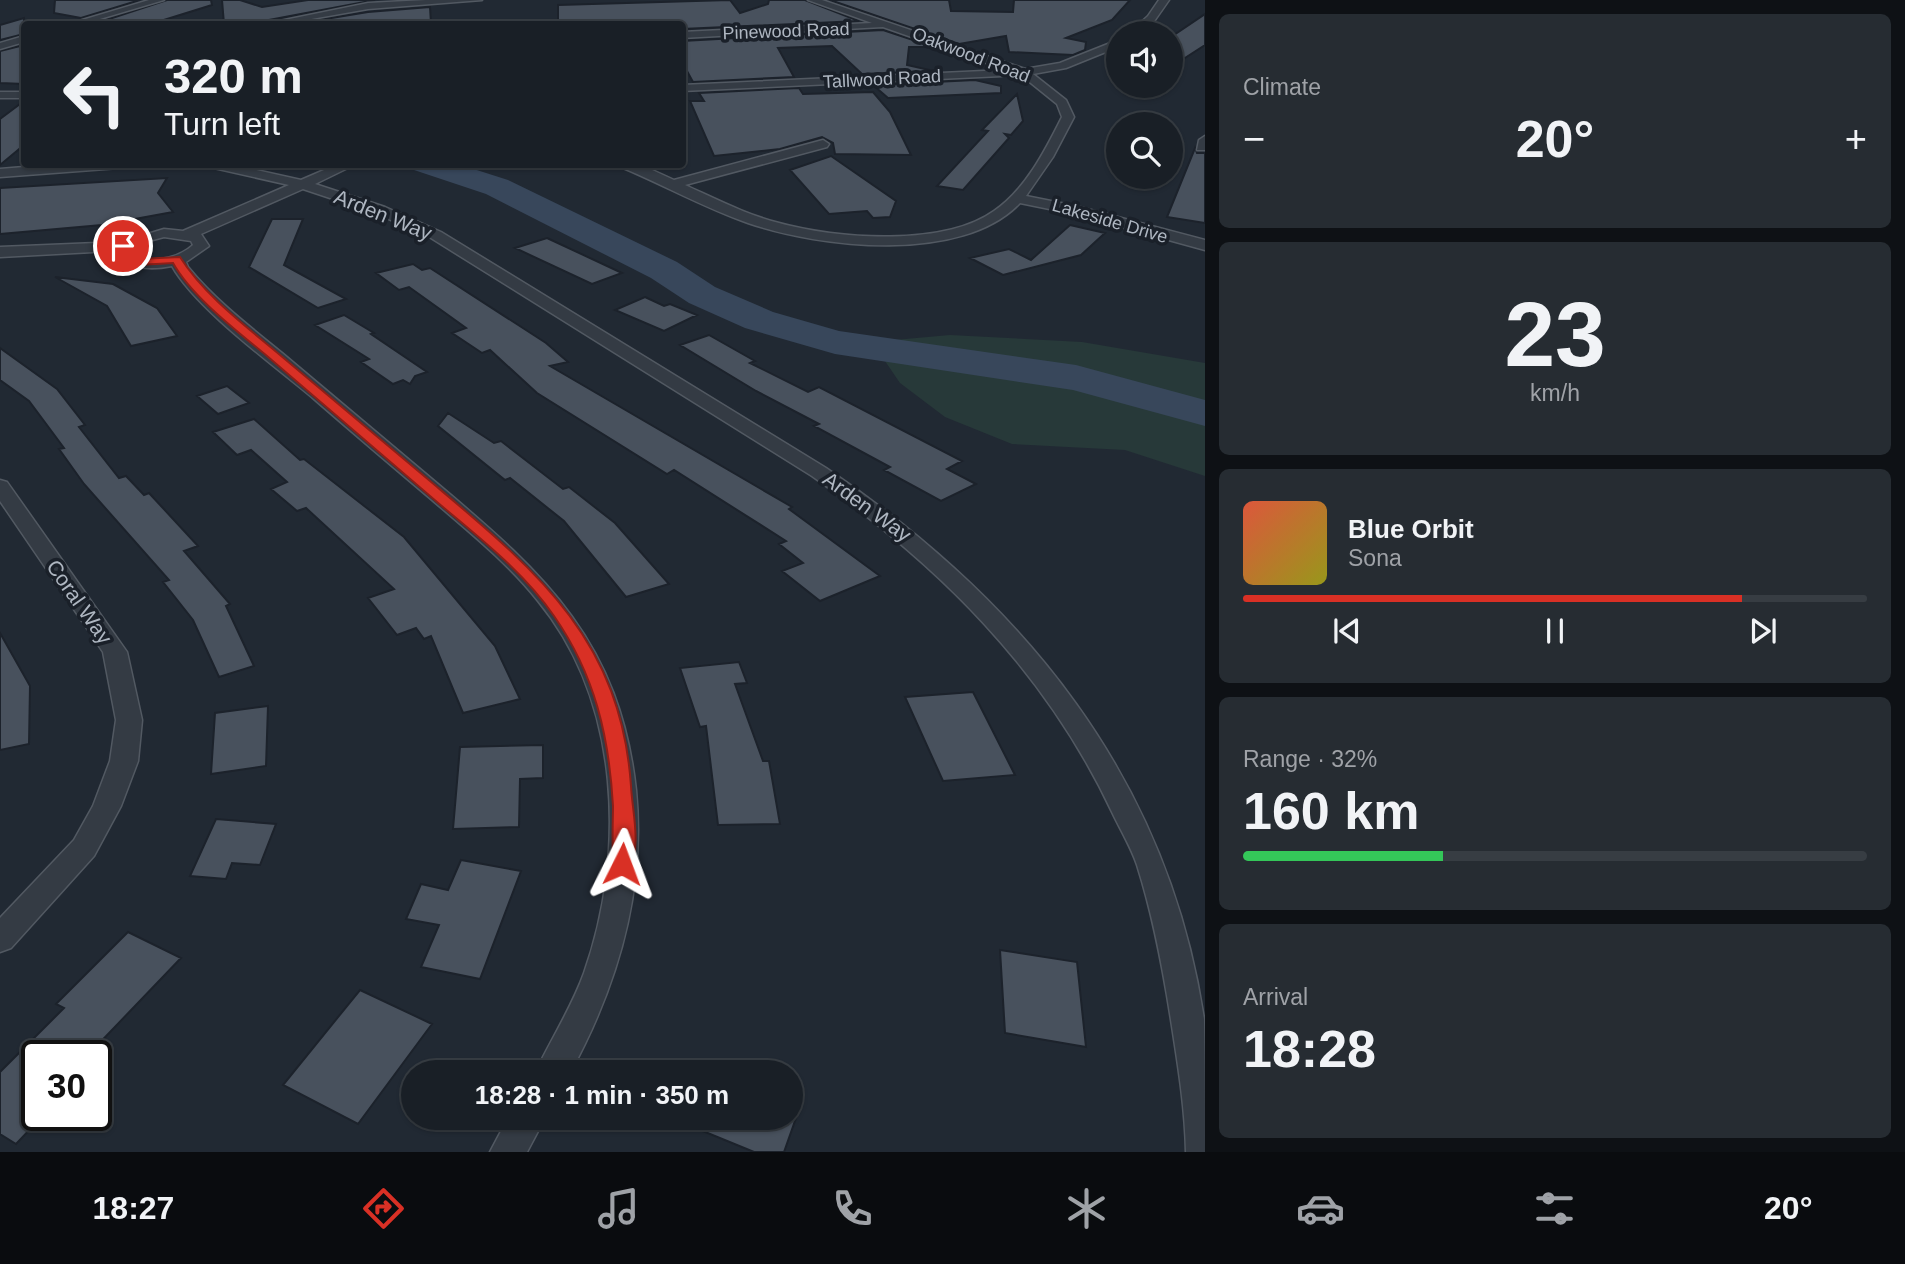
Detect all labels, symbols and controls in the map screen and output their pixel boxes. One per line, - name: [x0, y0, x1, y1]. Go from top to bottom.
- street label: Pinewood Road: [722, 19, 850, 43]
- map controls: [1106, 21, 1183, 189]
- button: sound: [1106, 21, 1183, 98]
- street label: Oakwood Road: [909, 23, 1033, 87]
- icon: left: [49, 49, 140, 140]
- text: 320 m: [164, 49, 303, 103]
- street label: Tallwood Road: [823, 66, 941, 92]
- text: Climate: [1243, 74, 1321, 100]
- text: Turn left: [164, 106, 280, 142]
- text: 20°: [1516, 110, 1594, 168]
- button: search: [1106, 112, 1183, 189]
- text: −: [1243, 118, 1265, 160]
- text: +: [1845, 118, 1867, 160]
- street label: Arden Way: [331, 185, 436, 245]
- street label: Lakeside Drive: [1050, 195, 1170, 247]
- pin: [93, 216, 153, 276]
- icon: arrive: [104, 227, 142, 265]
- text: 23: [1504, 284, 1606, 385]
- text: km/h: [1530, 380, 1580, 406]
- street label: Arden Way: [819, 467, 916, 546]
- text: Blue Orbit: [1348, 514, 1474, 544]
- text: Sona: [1348, 545, 1402, 571]
- street label: Coral Way: [42, 555, 117, 649]
- icon: previous: [1328, 612, 1366, 650]
- icon: pause: [1536, 612, 1574, 650]
- icon: next: [1744, 612, 1782, 650]
- text: Range · 32%: [1243, 746, 1377, 772]
- text: 160 km: [1243, 782, 1419, 840]
- position arrow: [585, 827, 659, 901]
- text: Arrival: [1243, 984, 1308, 1010]
- text: 18:28: [1243, 1020, 1376, 1078]
- speed limit sign: 30: [21, 1040, 112, 1131]
- text: 18:28 · 1 min · 350 m: [475, 1080, 729, 1110]
- icon: directions: [359, 1184, 408, 1233]
- icon: music: [594, 1184, 643, 1233]
- icon: phone: [828, 1184, 877, 1233]
- icon: climate: [1062, 1184, 1111, 1233]
- icon: car: [1296, 1184, 1345, 1233]
- icon: filters: [1530, 1184, 1579, 1233]
- text: 18:27: [93, 1190, 174, 1226]
- text: 20°: [1764, 1190, 1812, 1226]

